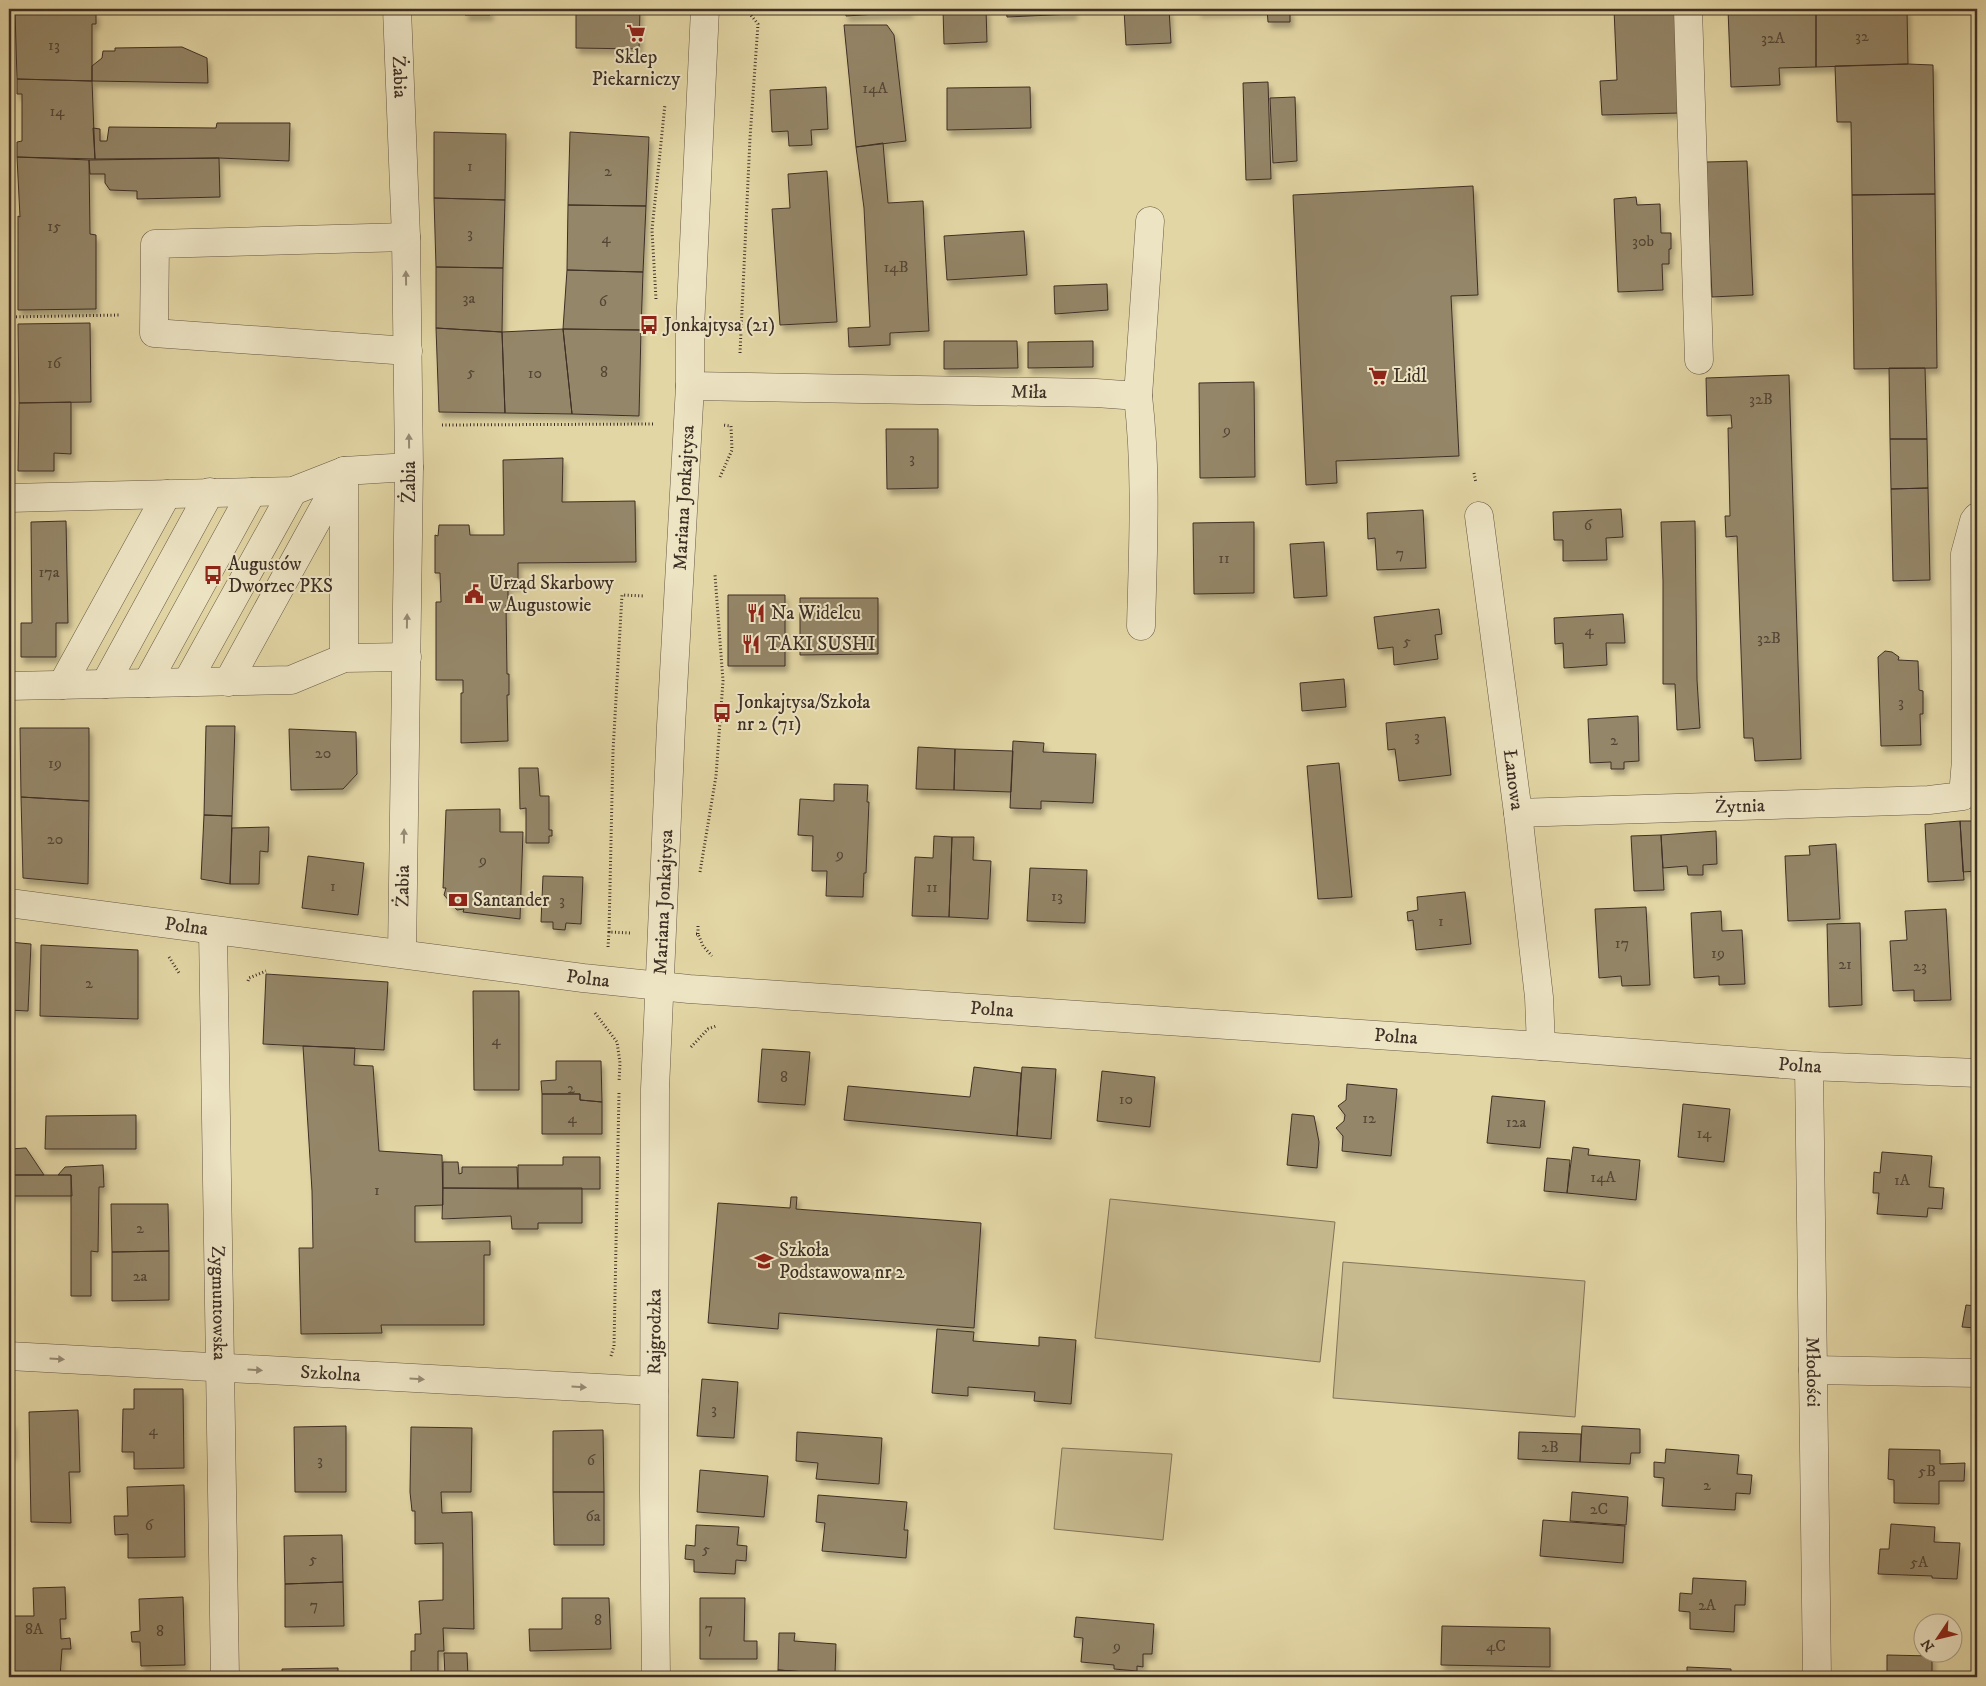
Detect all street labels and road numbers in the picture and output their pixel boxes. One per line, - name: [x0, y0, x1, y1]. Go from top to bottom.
- street label: Żabia: [387, 55, 412, 98]
- street label: Miła: [1011, 380, 1047, 404]
- street label: Mariana Jonkajtysa: [668, 424, 699, 571]
- street label: Żabia: [397, 461, 421, 503]
- street label: Łanowa: [1498, 748, 1529, 812]
- street label: Żytnia: [1715, 794, 1765, 818]
- street label: Mariana Jonkajtysa: [649, 829, 678, 975]
- street label: Żabia: [390, 865, 415, 907]
- street label: Polna: [163, 912, 210, 940]
- street label: Polna: [565, 964, 611, 992]
- street label: Polna: [969, 996, 1014, 1022]
- street label: Polna: [1373, 1023, 1418, 1049]
- street label: Polna: [1777, 1052, 1822, 1078]
- street label: Zygmuntowska: [207, 1245, 231, 1360]
- street label: Rajgrodzka: [643, 1289, 666, 1375]
- street label: Młodości: [1801, 1337, 1825, 1407]
- street label: Szkolna: [300, 1360, 361, 1387]

